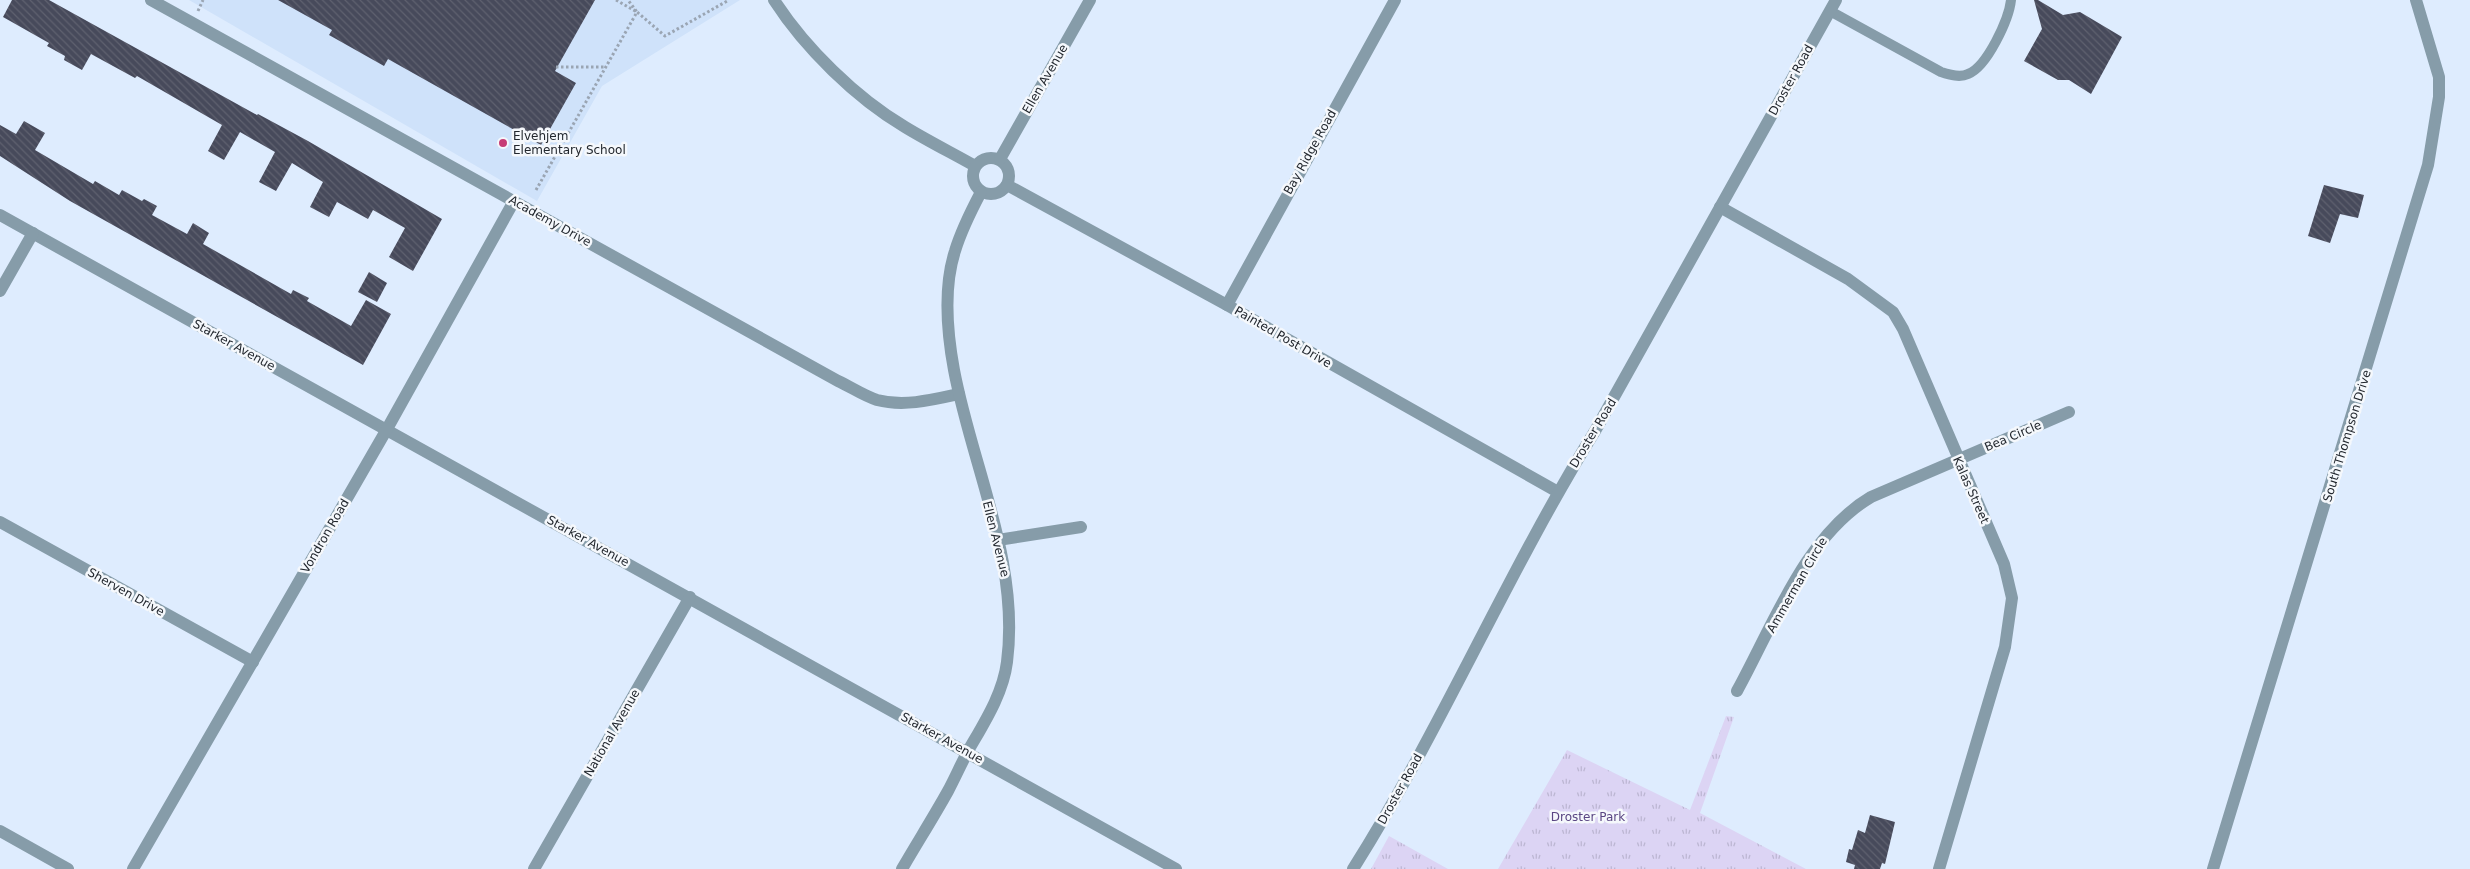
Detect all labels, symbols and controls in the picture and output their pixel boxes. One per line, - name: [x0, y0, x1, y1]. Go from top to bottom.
- street label: Ellen Avenue: [1020, 42, 1070, 116]
- street label: Droster Road: [1766, 42, 1816, 118]
- street label: Bay Ridge Road: [1281, 107, 1339, 197]
- place label: Elvehjem Elementary School: [513, 129, 626, 157]
- marker: Elvehjem Elementary School: [497, 137, 509, 149]
- street label: Academy Drive: [507, 193, 593, 249]
- street label: Painted Post Drive: [1232, 304, 1334, 370]
- street label: Starker Avenue: [190, 317, 278, 373]
- street label: South Thompson Drive: [2320, 368, 2374, 504]
- street label: Droster Road: [1567, 396, 1619, 470]
- street label: Bea Circle: [1982, 418, 2044, 454]
- street label: Kalas Street: [1950, 454, 1992, 526]
- street label: Vondron Road: [298, 496, 352, 576]
- street label: Ellen Avenue: [980, 500, 1012, 578]
- street label: Starker Avenue: [544, 513, 632, 569]
- street label: Ammerman Circle: [1764, 535, 1830, 635]
- street label: Sherven Drive: [85, 565, 167, 619]
- street label: National Avenue: [581, 687, 643, 779]
- street label: Starker Avenue: [898, 710, 986, 766]
- street label: Droster Road: [1375, 751, 1425, 827]
- park label: Droster Park: [1551, 810, 1625, 824]

